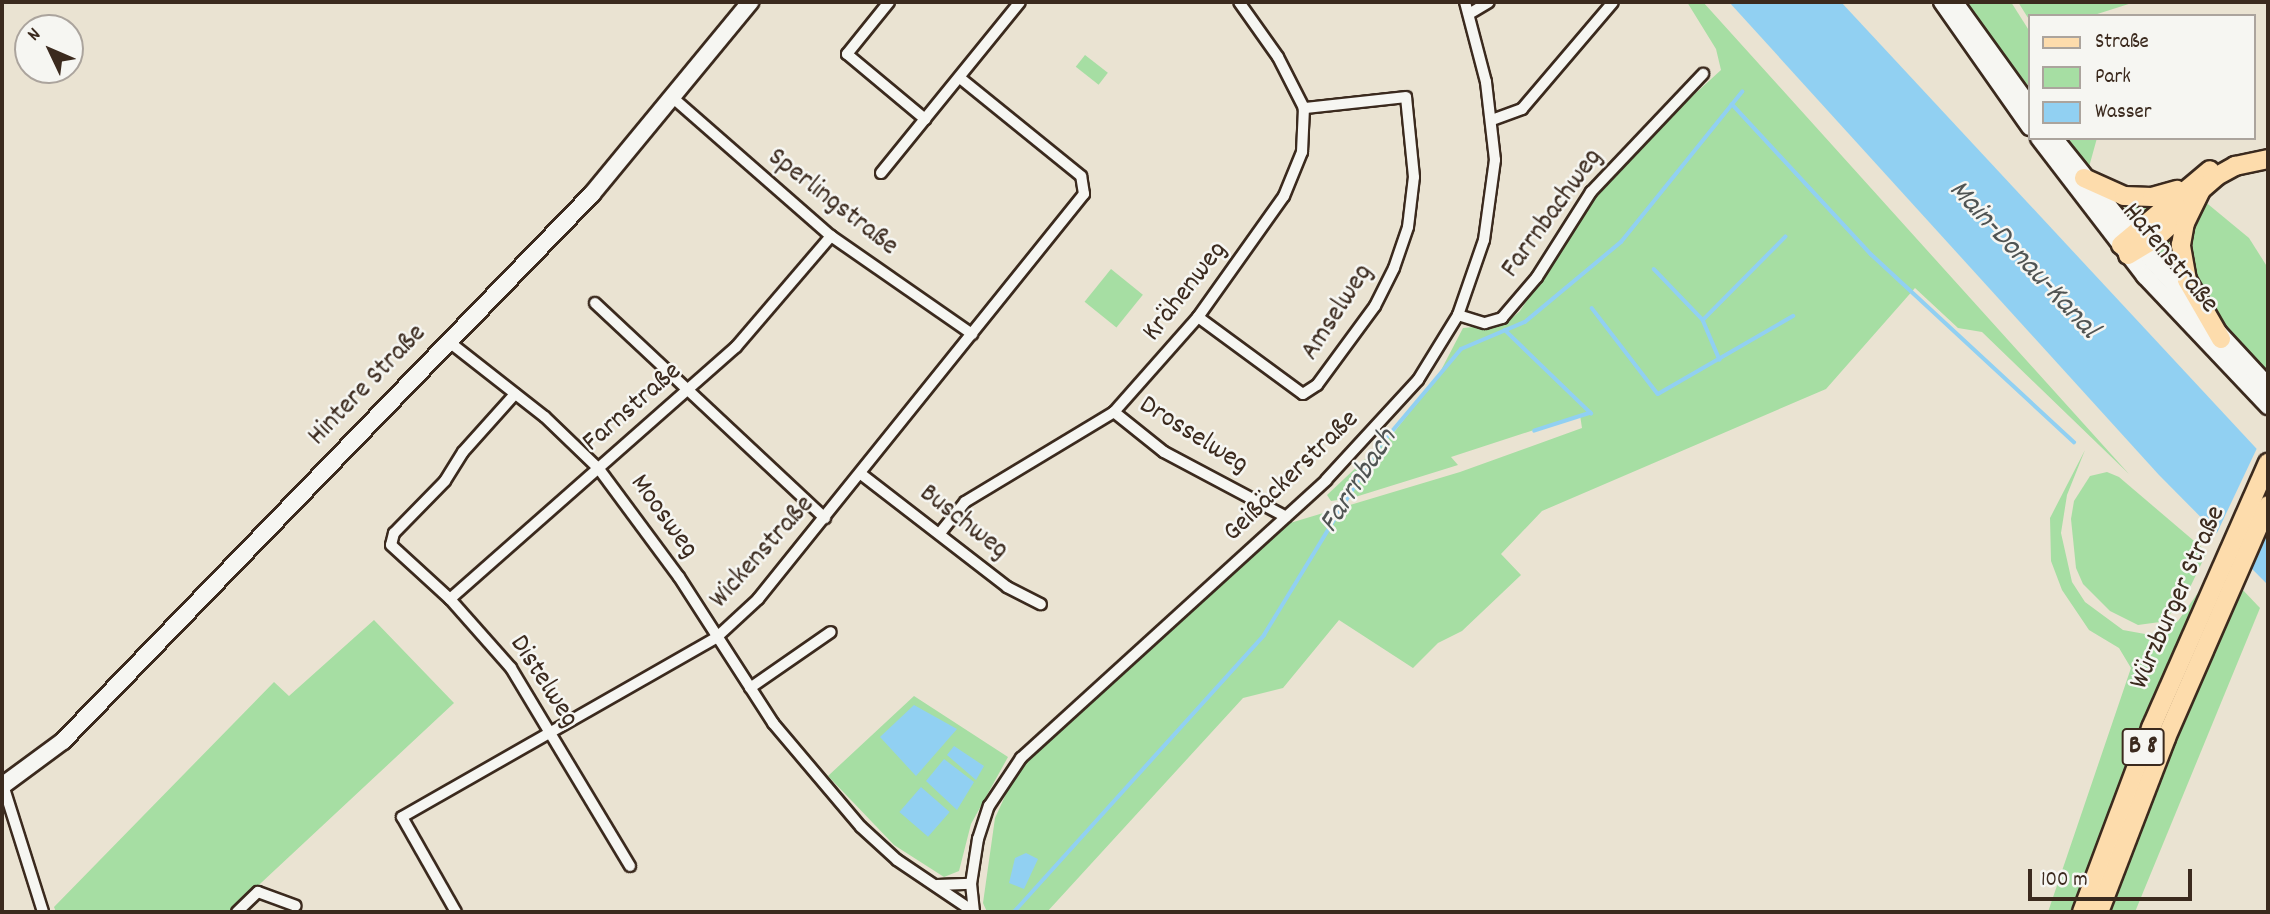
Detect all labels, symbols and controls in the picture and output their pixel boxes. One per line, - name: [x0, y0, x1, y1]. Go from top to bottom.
- north arrow: [14, 14, 84, 84]
- legend: [2028, 14, 2256, 140]
- text: N: [22, 23, 48, 48]
- text: Straße: [2095, 28, 2149, 58]
- text: Park: [2095, 63, 2131, 93]
- text: Wasser: [2095, 98, 2152, 128]
- street label: Sperlingstraße: [760, 142, 904, 264]
- street label: Farrnbachweg: [1495, 143, 1611, 285]
- water label: Main-Donau-Kanal: [1939, 174, 2105, 348]
- street label: Hafenstraße: [2113, 197, 2225, 321]
- street label: Krähenweg: [1136, 235, 1236, 349]
- street label: Amselweg: [1295, 259, 1381, 367]
- street label: Hintere Straße: [302, 318, 434, 454]
- street label: Farnstraße: [577, 356, 689, 460]
- street label: Drosselweg: [1132, 389, 1254, 483]
- street label: Geißäckerstraße: [1217, 404, 1367, 550]
- water label: Farrnbach: [1313, 423, 1407, 541]
- street label: Moosweg: [621, 468, 705, 566]
- street label: Buschweg: [912, 478, 1014, 568]
- street label: Wickenstraße: [704, 490, 822, 616]
- street label: Würzburger Straße: [2124, 501, 2234, 695]
- street label: Distelweg: [501, 630, 585, 734]
- road number: B 8: [2120, 724, 2166, 769]
- scale bar: [2032, 855, 2196, 899]
- text: 100 m: [2041, 866, 2088, 896]

